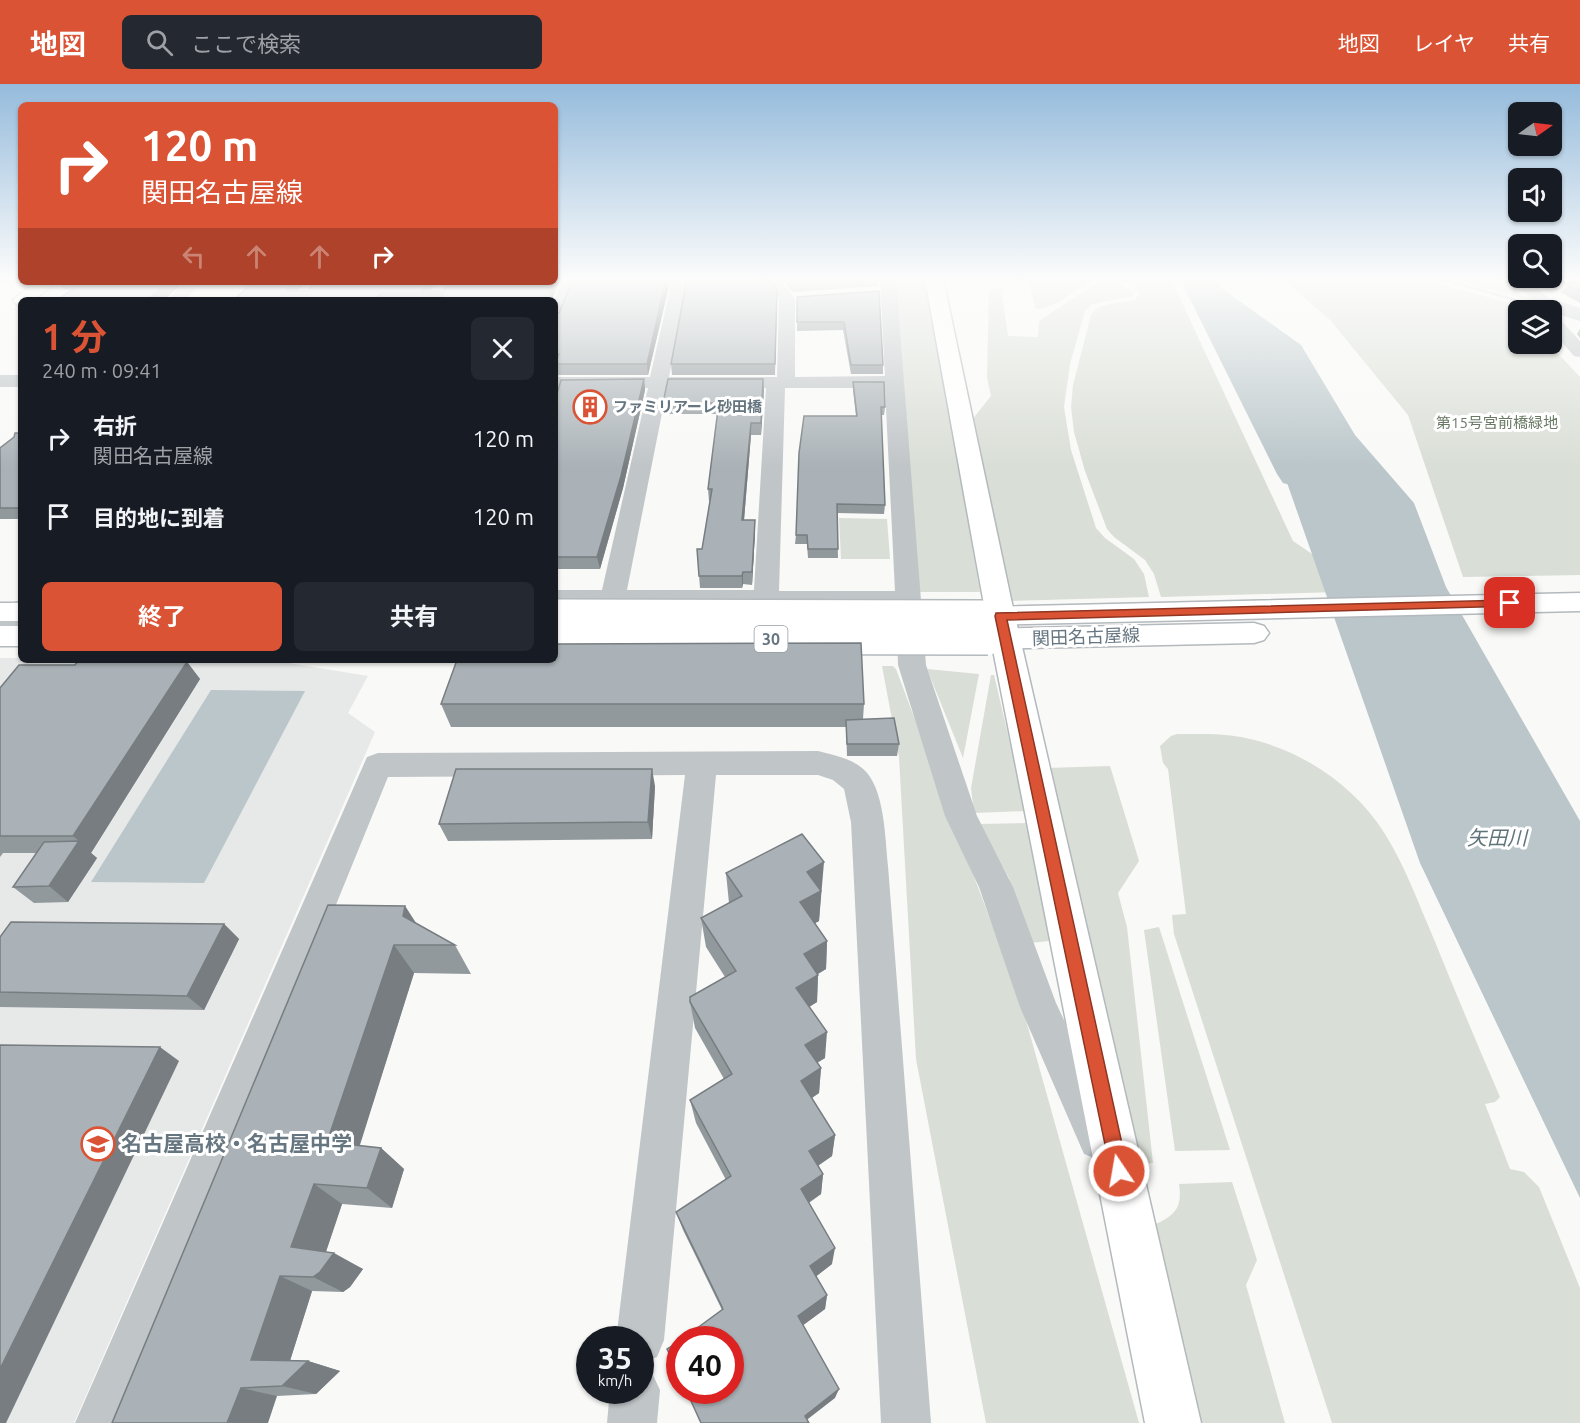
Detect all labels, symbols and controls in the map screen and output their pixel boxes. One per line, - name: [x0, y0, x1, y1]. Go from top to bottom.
- search box: [122, 15, 542, 69]
- icon: search: [143, 26, 176, 59]
- text: 地図: [30, 28, 86, 59]
- text: ここで検索: [191, 31, 301, 56]
- text: 地図: [1338, 31, 1380, 55]
- text: レイヤ: [1413, 31, 1475, 55]
- text: 共有: [1508, 31, 1550, 55]
- north arrow: [1508, 102, 1562, 156]
- map controls: [1508, 102, 1562, 354]
- text: 120 m: [141, 122, 258, 169]
- icon: right: [42, 126, 120, 204]
- button: sound: [1508, 168, 1562, 222]
- text: 関田名古屋線: [141, 177, 303, 207]
- button: search: [1508, 234, 1562, 288]
- icon: left: [177, 240, 210, 273]
- icon: ahead: [240, 240, 273, 273]
- icon: ahead: [303, 240, 336, 273]
- icon: right: [366, 240, 399, 273]
- button: layers: [1508, 300, 1562, 354]
- text: 1 分: [42, 316, 107, 357]
- button: close: [471, 317, 534, 380]
- text: 240 m · 09:41: [42, 359, 162, 382]
- building icon: ファミリアーレ砂田橋: [572, 389, 608, 425]
- place label: ファミリアーレ砂田橋: [613, 398, 763, 415]
- text: 右折: [93, 413, 137, 438]
- park label: 第15号宮前橋緑地: [1436, 414, 1558, 431]
- icon: right: [42, 422, 75, 455]
- text: 120 m: [473, 426, 534, 451]
- text: 関田名古屋線: [93, 444, 213, 467]
- icon: arrive: [42, 500, 75, 533]
- text: 120 m: [473, 504, 534, 529]
- text: 目的地に到着: [93, 505, 225, 530]
- pin: [1484, 577, 1535, 628]
- button: 終了: [42, 582, 282, 651]
- button: 共有: [294, 582, 534, 651]
- icon: arrive: [1493, 586, 1526, 619]
- street label: 関田名古屋線: [1032, 624, 1140, 648]
- road number: 30: [754, 626, 788, 652]
- water label: 矢田川: [1467, 826, 1529, 849]
- school or university icon: 名古屋高校・名古屋中学: [80, 1126, 116, 1162]
- place label: 名古屋高校・名古屋中学: [121, 1131, 352, 1155]
- position arrow: [1087, 1139, 1151, 1203]
- speed limit sign: 40: [666, 1326, 744, 1404]
- text: 35: [598, 1341, 632, 1375]
- text: km/h: [598, 1372, 632, 1389]

